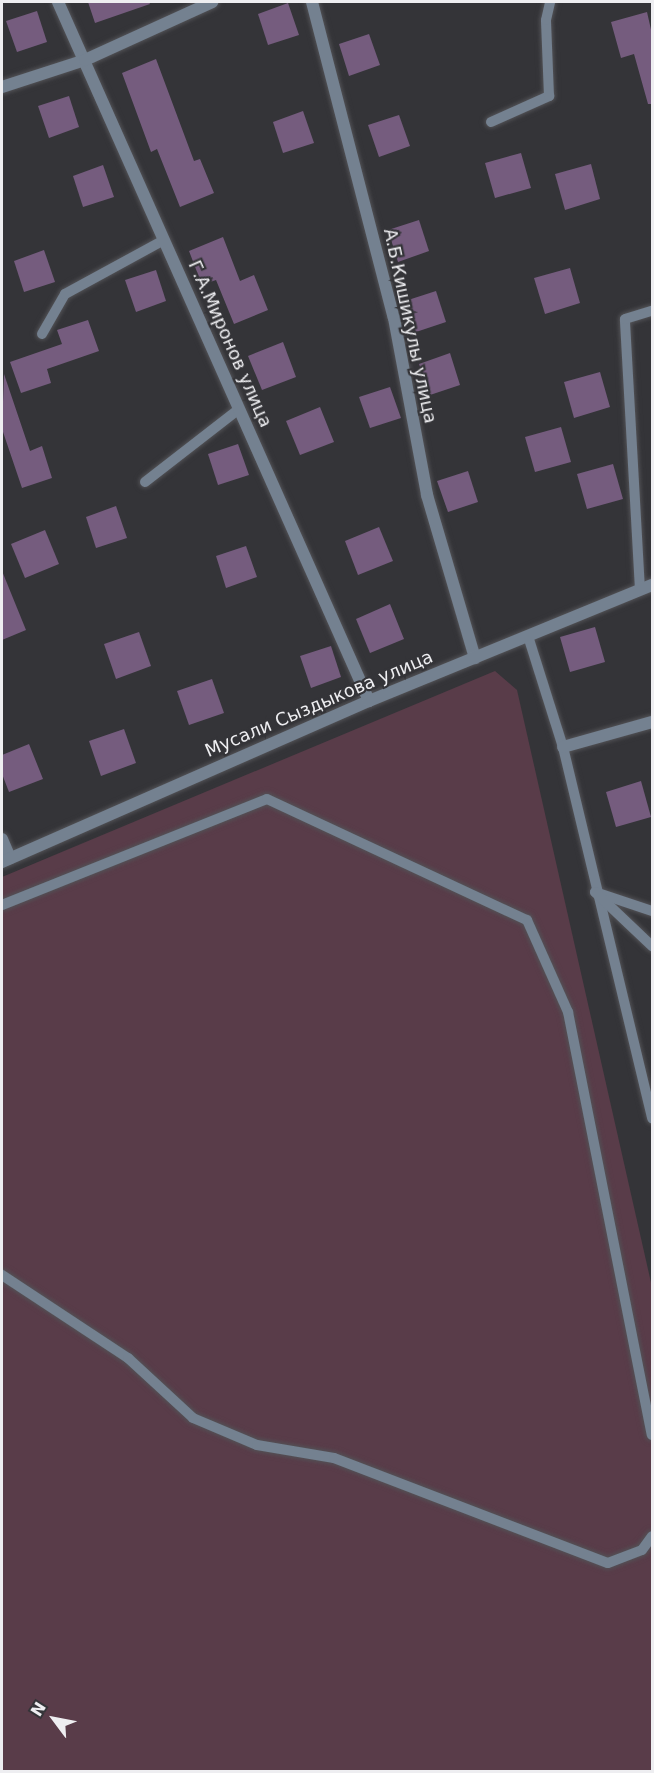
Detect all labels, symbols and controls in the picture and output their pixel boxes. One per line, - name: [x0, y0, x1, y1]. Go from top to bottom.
- street label: А.Б.Кишикулы улица: [379, 227, 441, 425]
- street label: Г.А.Миронов улица: [183, 257, 277, 431]
- street label: Мусали Сыздыкова улица: [202, 646, 436, 762]
- north arrow: [24, 1689, 84, 1749]
- text: N: [27, 1698, 50, 1720]

